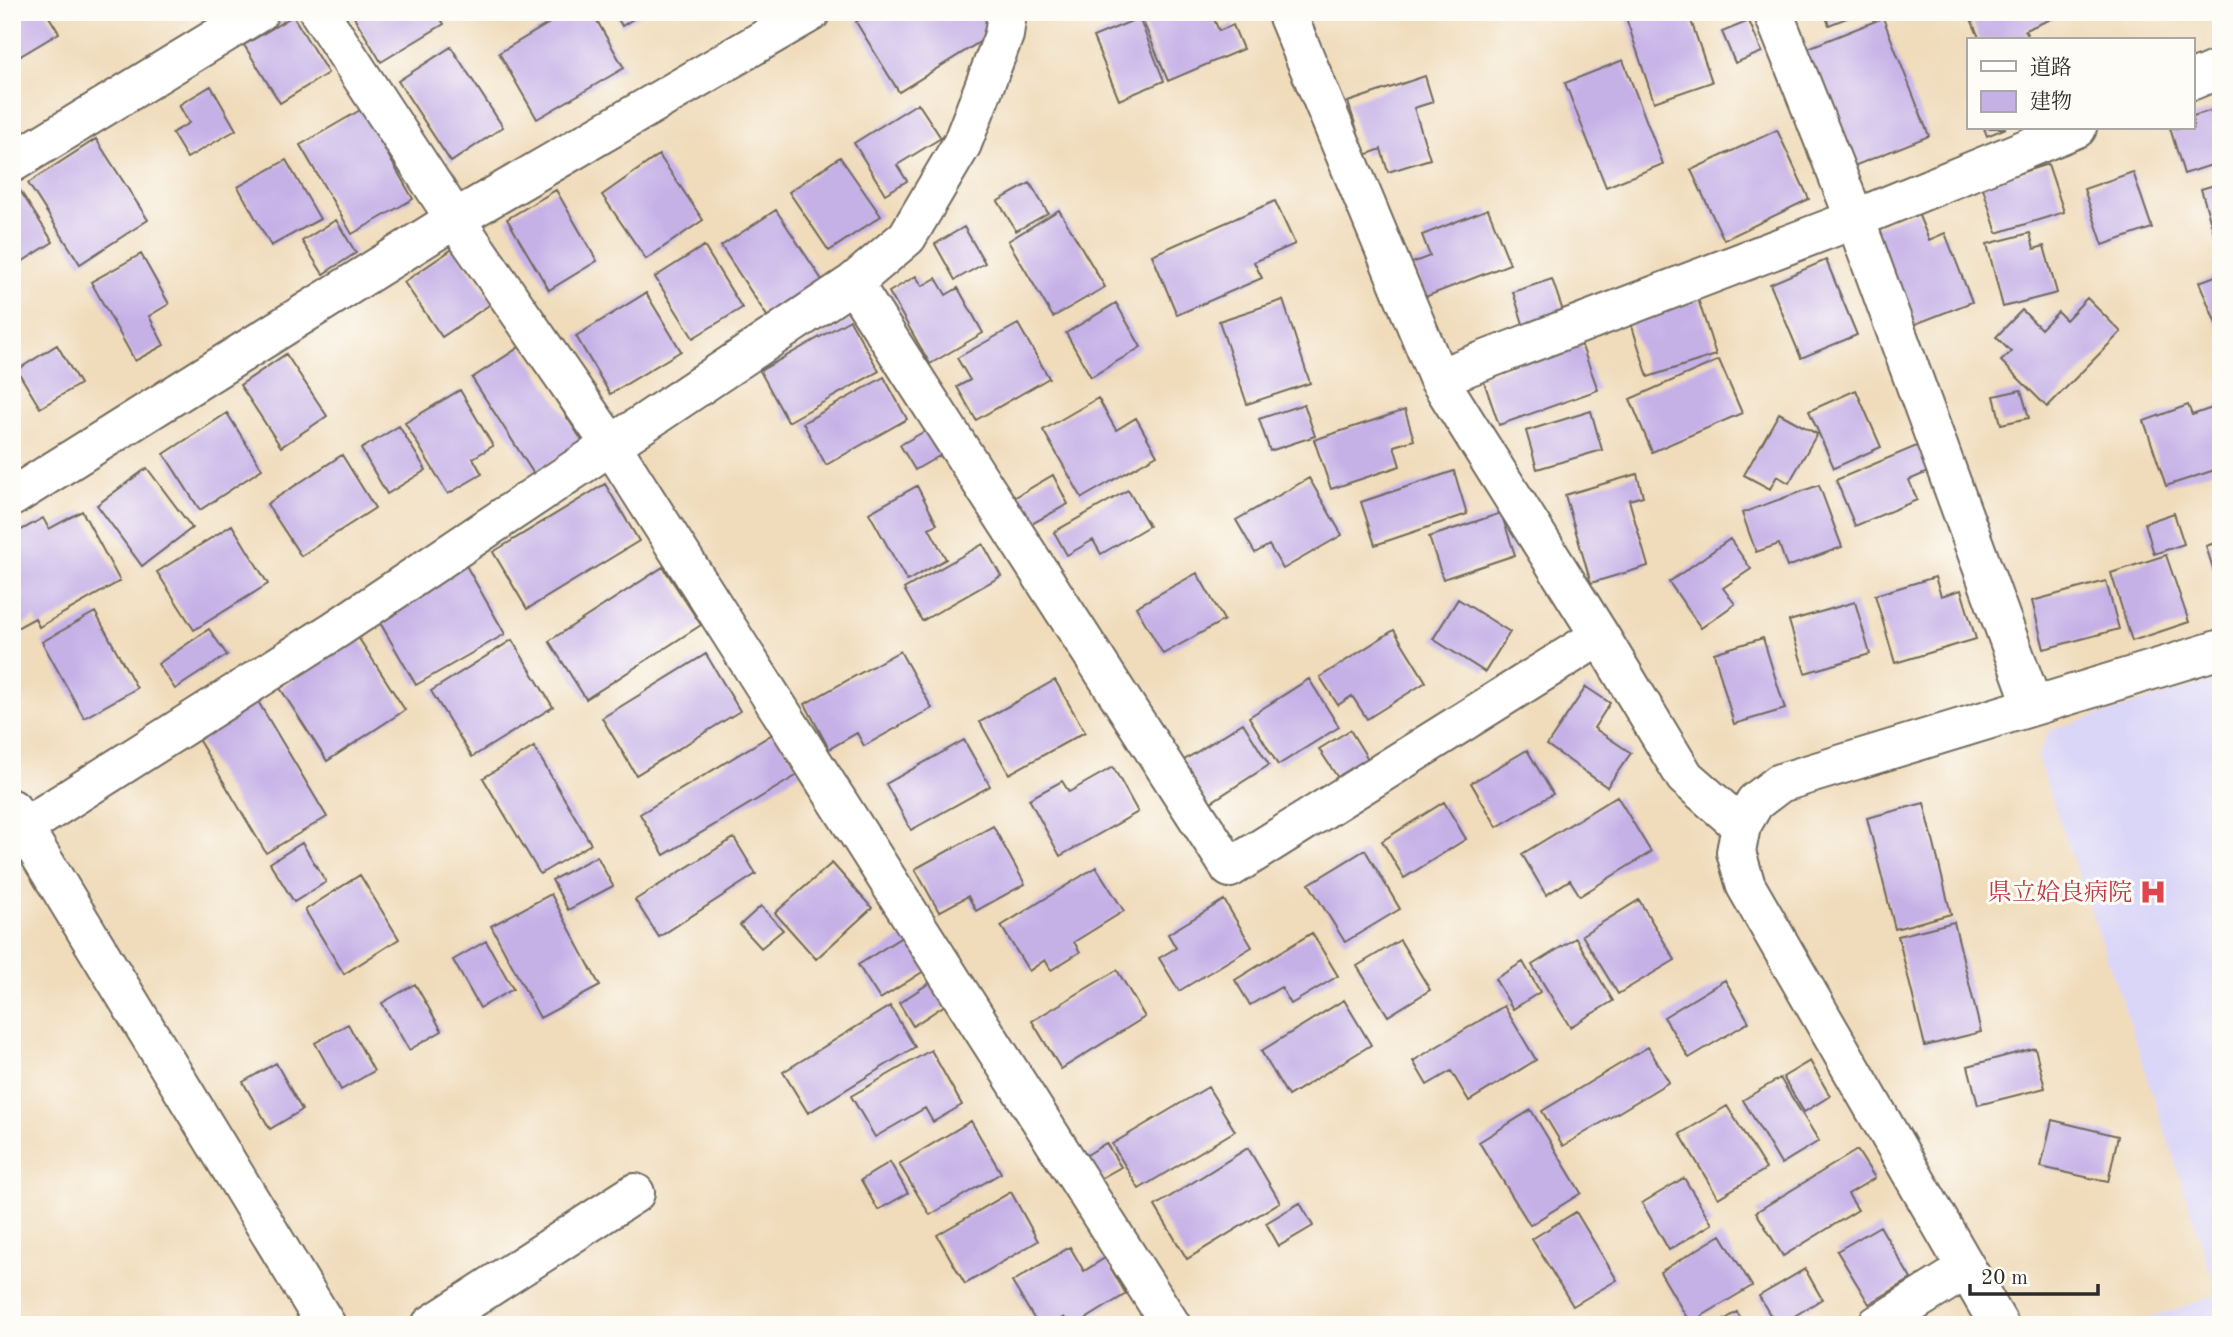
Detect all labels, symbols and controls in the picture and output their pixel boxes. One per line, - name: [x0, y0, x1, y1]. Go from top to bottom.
- legend: [1967, 38, 2194, 130]
- text: 道路: [2030, 56, 2072, 79]
- text: 建物: [2030, 90, 2072, 113]
- hospital icon: 県立姶良病院: [2138, 877, 2168, 907]
- place label: 県立姶良病院: [1988, 879, 2132, 906]
- scale bar: [1970, 1253, 2098, 1297]
- text: 20 m: [1981, 1268, 2028, 1289]

